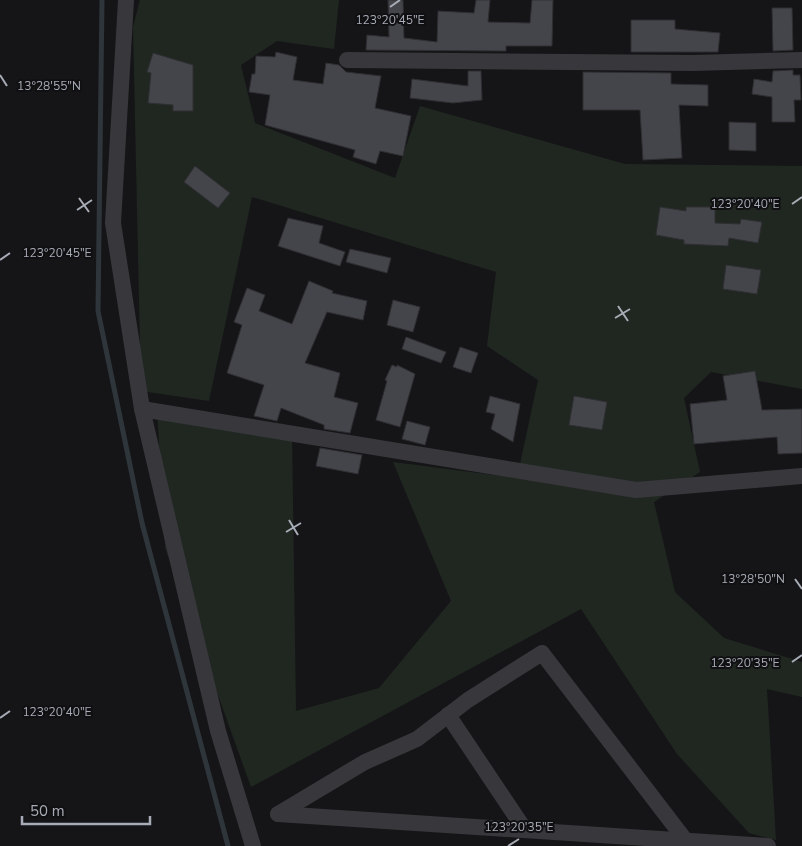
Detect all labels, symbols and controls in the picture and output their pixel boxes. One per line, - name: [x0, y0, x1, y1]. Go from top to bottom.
- text: 123°20'45"E: [355, 12, 425, 28]
- text: 13°28'55"N: [17, 78, 81, 94]
- text: 123°20'40"E: [710, 196, 780, 212]
- text: 123°20'45"E: [22, 245, 92, 261]
- text: 13°28'50"N: [721, 571, 785, 587]
- text: 123°20'35"E: [710, 655, 780, 671]
- text: 123°20'40"E: [22, 704, 92, 720]
- scale bar: [22, 794, 150, 826]
- text: 50 m: [30, 801, 65, 821]
- text: 123°20'35"E: [484, 819, 554, 835]

